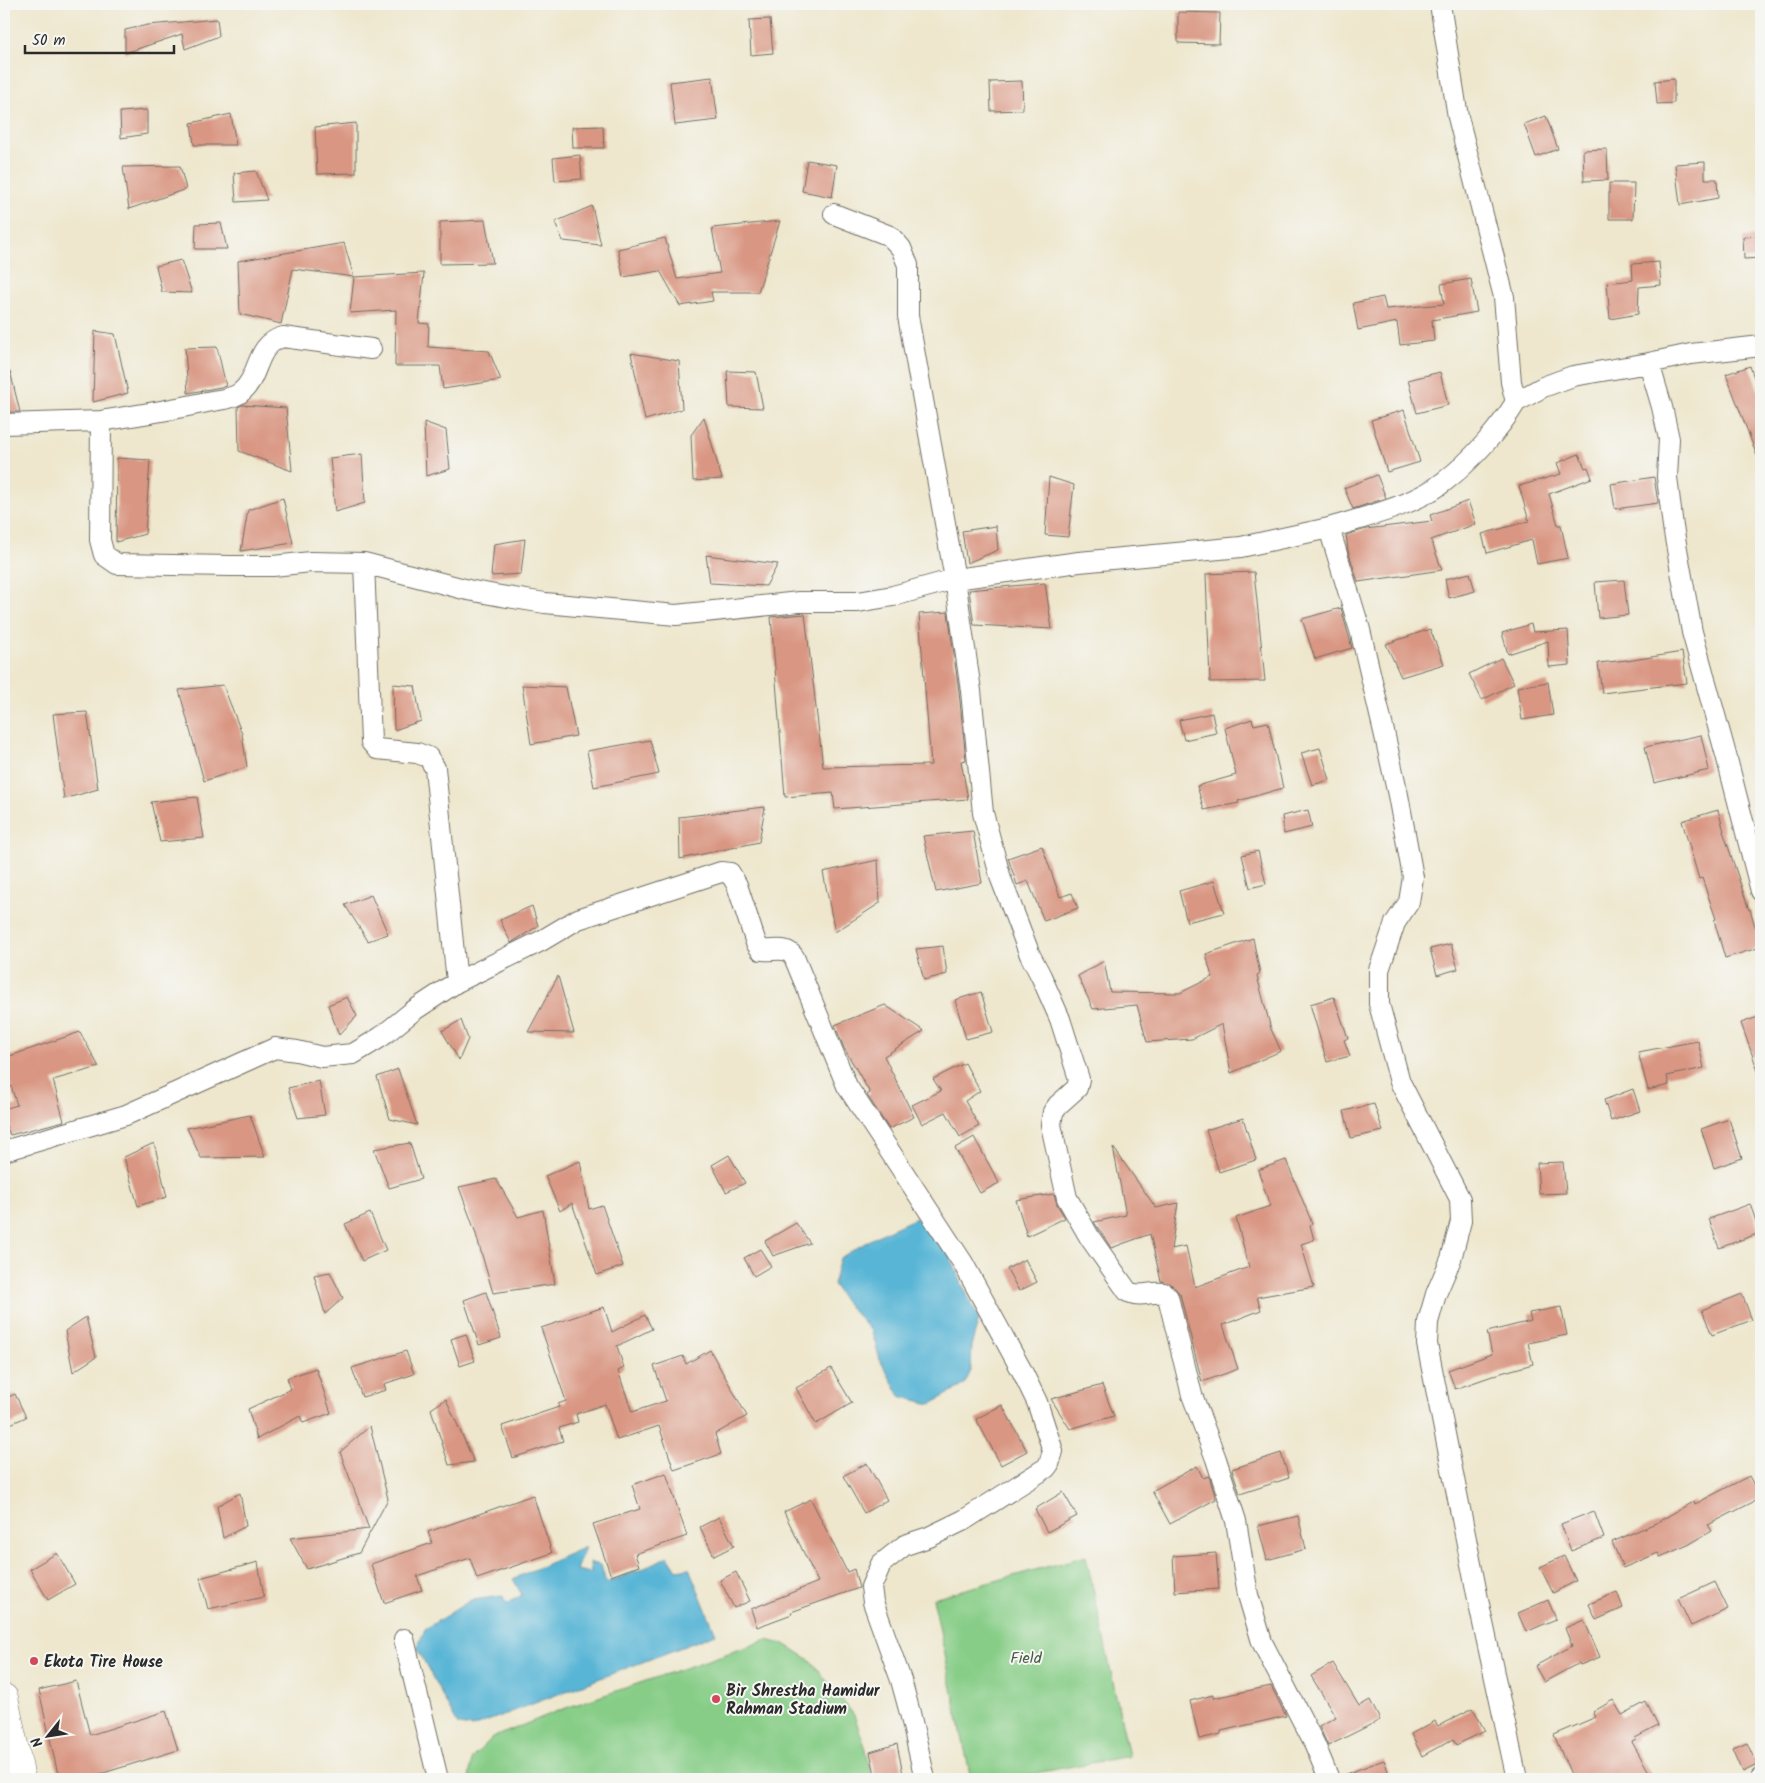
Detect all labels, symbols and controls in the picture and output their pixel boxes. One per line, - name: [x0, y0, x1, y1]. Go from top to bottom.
- scale bar: [25, 22, 174, 54]
- text: 50 m: [32, 29, 66, 53]
- park label: Field: [1010, 1646, 1043, 1671]
- place label: Ekota Tire House: [44, 1650, 163, 1675]
- marker: Ekota Tire House: [28, 1655, 40, 1667]
- place label: Bir Shrestha Hamidur Rahman Stadium: [726, 1679, 881, 1722]
- marker: Bir Shrestha Hamidur Rahman Stadium: [710, 1693, 722, 1705]
- north arrow: [22, 1710, 72, 1760]
- text: N: [26, 1733, 49, 1751]

